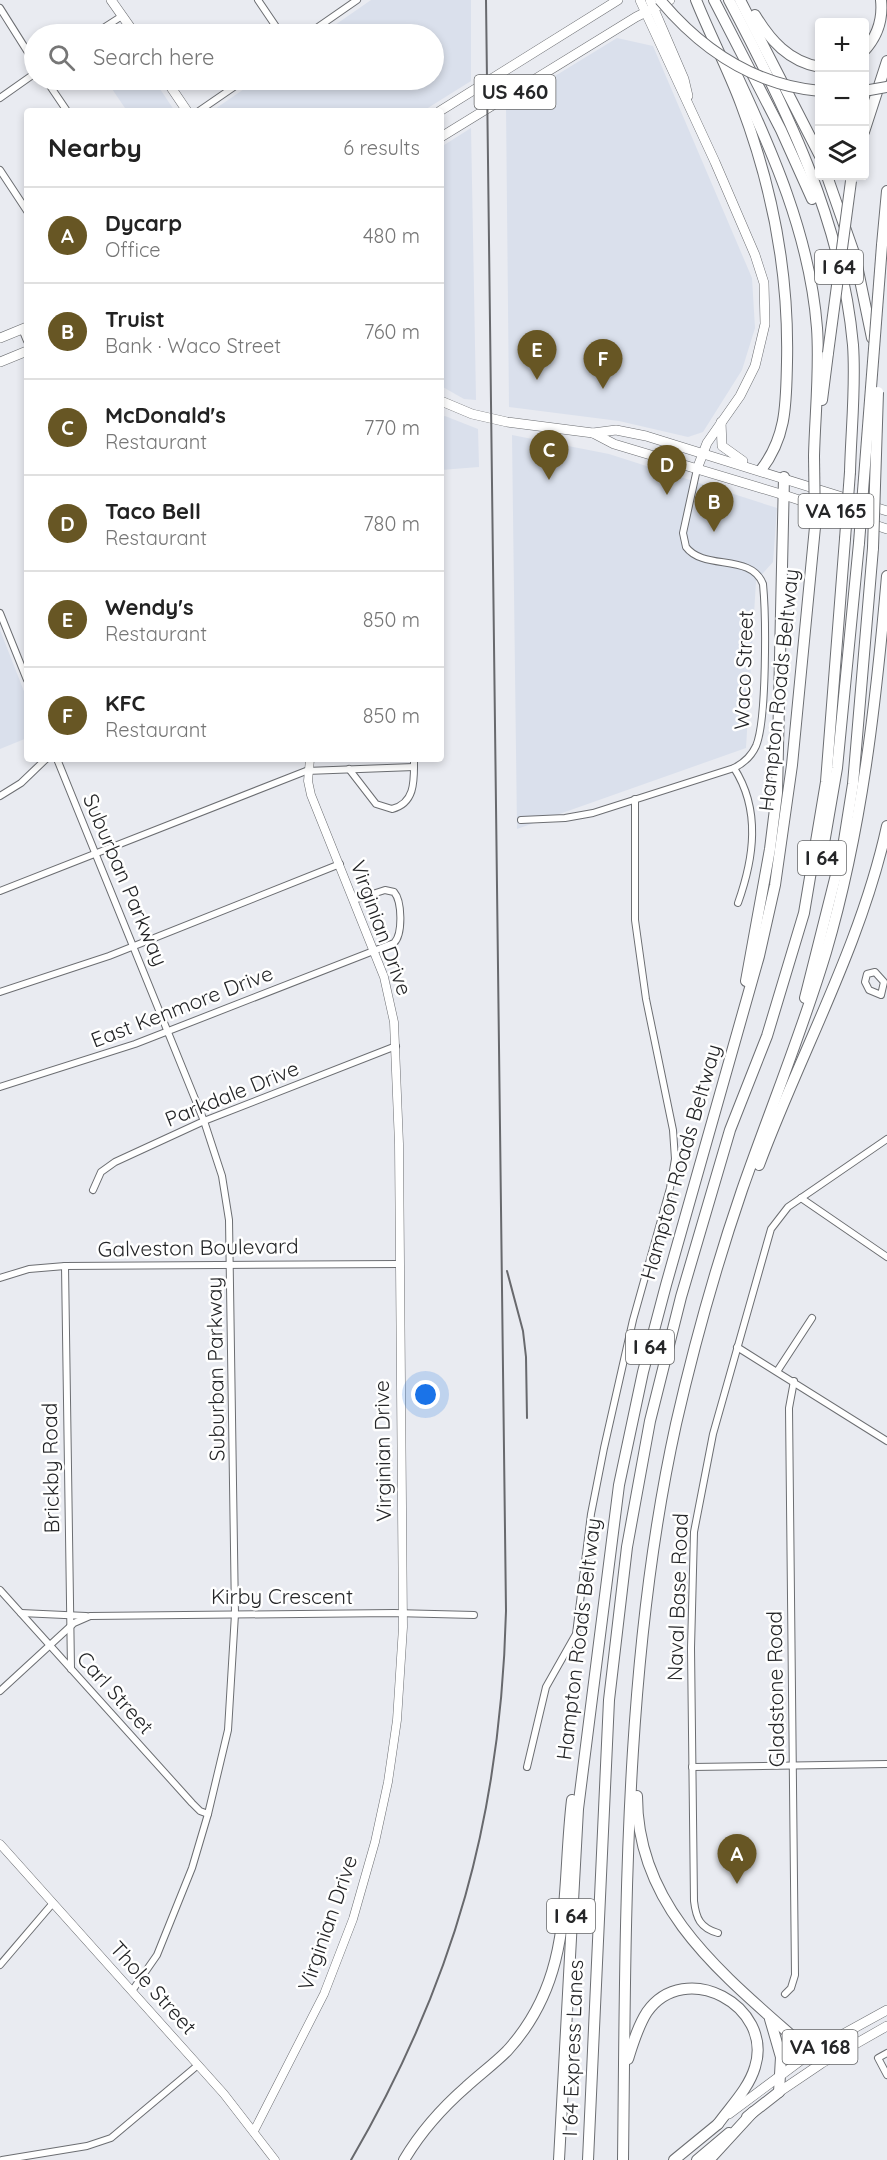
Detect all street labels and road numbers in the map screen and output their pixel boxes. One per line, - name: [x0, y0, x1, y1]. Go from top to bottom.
- road number: US 460: [474, 75, 556, 109]
- road number: I 64: [815, 250, 863, 284]
- road number: VA 165: [798, 494, 874, 528]
- street label: Hampton Roads Beltway: [752, 567, 804, 812]
- street label: Waco Street: [728, 610, 758, 730]
- street label: Suburban Parkway: [78, 789, 174, 970]
- road number: I 64: [798, 841, 846, 875]
- street label: Virginian Drive: [346, 857, 418, 999]
- street label: East Kenmore Drive: [87, 959, 276, 1053]
- street label: Hampton Roads Beltway: [634, 1041, 726, 1282]
- street label: Parkdale Drive: [161, 1054, 302, 1132]
- street label: Galveston Boulevard: [97, 1232, 299, 1262]
- street label: Suburban Parkway: [200, 1276, 230, 1462]
- road number: I 64: [626, 1330, 674, 1364]
- street label: Virginian Drive: [368, 1380, 396, 1522]
- street label: Brickby Road: [36, 1402, 64, 1534]
- street label: Naval Base Road: [661, 1513, 693, 1681]
- street label: Hampton Roads Beltway: [550, 1516, 606, 1761]
- street label: Kirby Crescent: [211, 1583, 353, 1609]
- street label: Gladstone Road: [761, 1611, 789, 1767]
- street label: Carl Street: [72, 1646, 160, 1739]
- street label: Virginian Drive: [292, 1851, 362, 1994]
- road number: I 64: [547, 1899, 595, 1933]
- street label: Thole Street: [105, 1935, 203, 2039]
- street label: I 64 Express Lanes: [556, 1959, 588, 2137]
- road number: VA 168: [782, 2030, 858, 2064]

